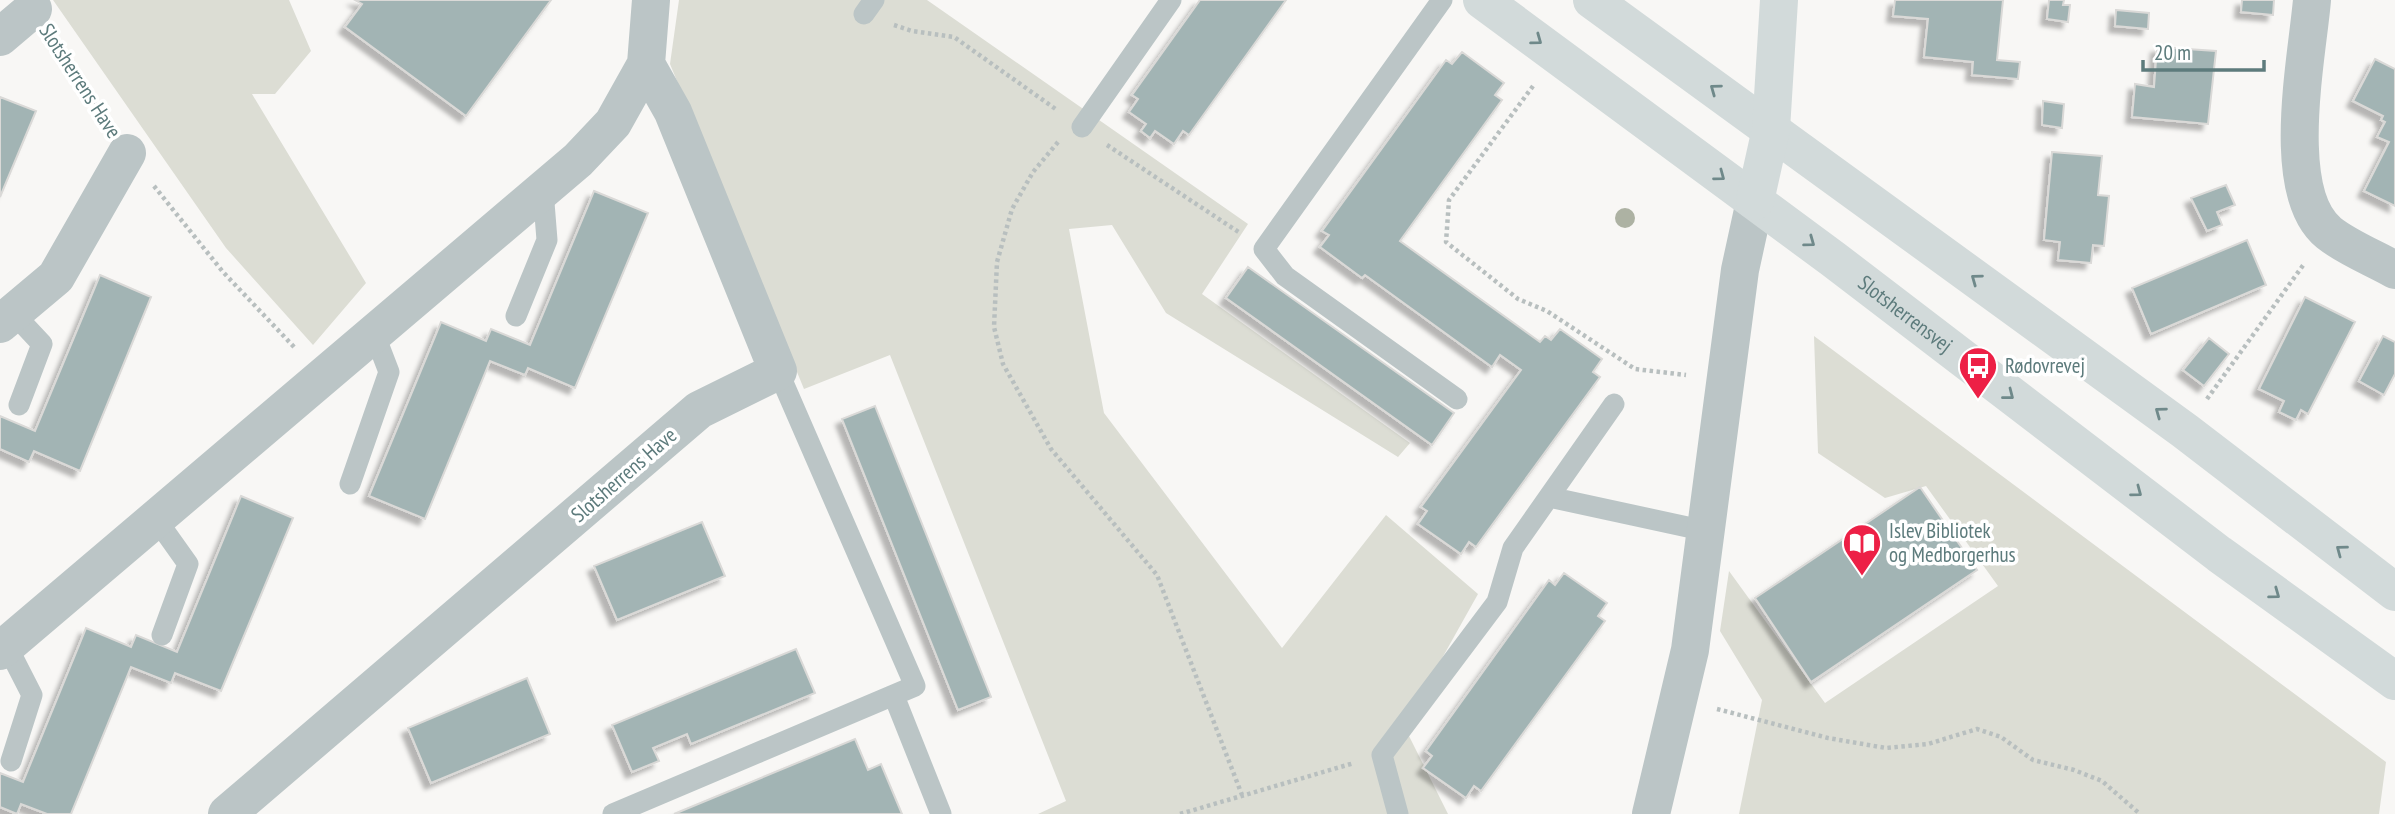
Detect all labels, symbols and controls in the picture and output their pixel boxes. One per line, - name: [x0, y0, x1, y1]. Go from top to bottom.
- street label: Slotsherrens Have: [33, 18, 127, 143]
- scale bar: [2143, 28, 2264, 72]
- one-way arrow: [1529, 32, 1542, 45]
- text: 20 m: [2154, 39, 2191, 66]
- one-way arrow: [1710, 85, 1723, 98]
- one-way arrow: [1712, 167, 1725, 180]
- one-way arrow: [1802, 233, 1814, 246]
- street label: Slotsherrensvej: [1853, 269, 1958, 358]
- one-way arrow: [1971, 274, 1984, 287]
- bus stop icon: Rødovrevej: [1957, 345, 1999, 400]
- place label: Rødovrevej: [2005, 352, 2085, 379]
- one-way arrow: [2002, 387, 2014, 400]
- one-way arrow: [2155, 408, 2168, 421]
- street label: Slotsherrens Have: [565, 421, 682, 528]
- one-way arrow: [2129, 484, 2142, 497]
- place label: Islev Bibliotek og Medborgerhus: [1889, 517, 2016, 568]
- library icon: Islev Bibliotek og Medborgerhus: [1841, 522, 1883, 577]
- one-way arrow: [2336, 546, 2349, 559]
- one-way arrow: [2267, 586, 2280, 598]

